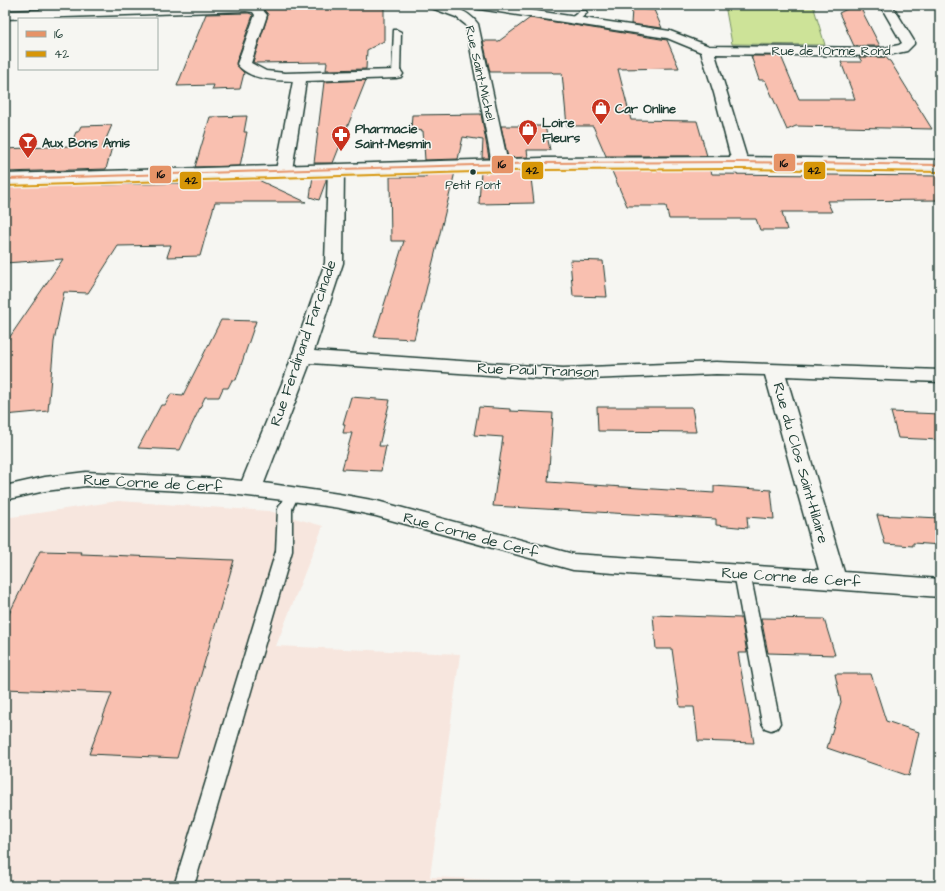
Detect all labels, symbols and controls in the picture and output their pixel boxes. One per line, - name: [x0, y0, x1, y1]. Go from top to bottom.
- legend: [18, 18, 158, 70]
- street label: Rue Saint-Michel: [460, 24, 500, 123]
- text: 16: [54, 26, 64, 43]
- street label: Rue de l'Orme Rond: [771, 42, 891, 60]
- text: 42: [54, 46, 69, 63]
- shop icon: Car Online: [590, 97, 612, 125]
- place label: Car Online: [615, 100, 676, 118]
- place label: Loire Fleurs: [542, 114, 581, 147]
- shop icon: Loire Fleurs: [517, 118, 539, 146]
- place label: Pharmacie Saint-Mesmin: [354, 120, 431, 153]
- pharmacy icon: Pharmacie Saint-Mesmin: [330, 124, 352, 152]
- bar icon: Aux Bons Amis: [17, 131, 39, 159]
- place label: Aux Bons Amis: [42, 134, 130, 152]
- line badge: 16: [773, 153, 796, 172]
- line badge: 16: [491, 155, 514, 174]
- text: 16: [780, 156, 788, 171]
- text: 16: [498, 157, 506, 172]
- line badge: 42: [521, 161, 544, 180]
- line badge: 42: [803, 161, 826, 180]
- text: 42: [525, 163, 540, 178]
- text: 42: [807, 163, 822, 178]
- line badge: 16: [149, 165, 172, 184]
- text: 16: [157, 167, 165, 182]
- marker: Petit Pont: [468, 167, 478, 177]
- line badge: 42: [179, 171, 202, 190]
- text: 42: [184, 173, 199, 188]
- place label: Petit Pont: [445, 177, 501, 194]
- street label: Rue Ferdinand Farcinade: [265, 257, 342, 429]
- street label: Rue Paul Transon: [477, 358, 600, 383]
- street label: Rue du Clos Saint-Hilaire: [767, 380, 834, 546]
- street label: Rue Corne de Cerf: [83, 469, 223, 498]
- street label: Rue Corne de Cerf: [401, 507, 541, 564]
- street label: Rue Corne de Cerf: [721, 562, 861, 593]

